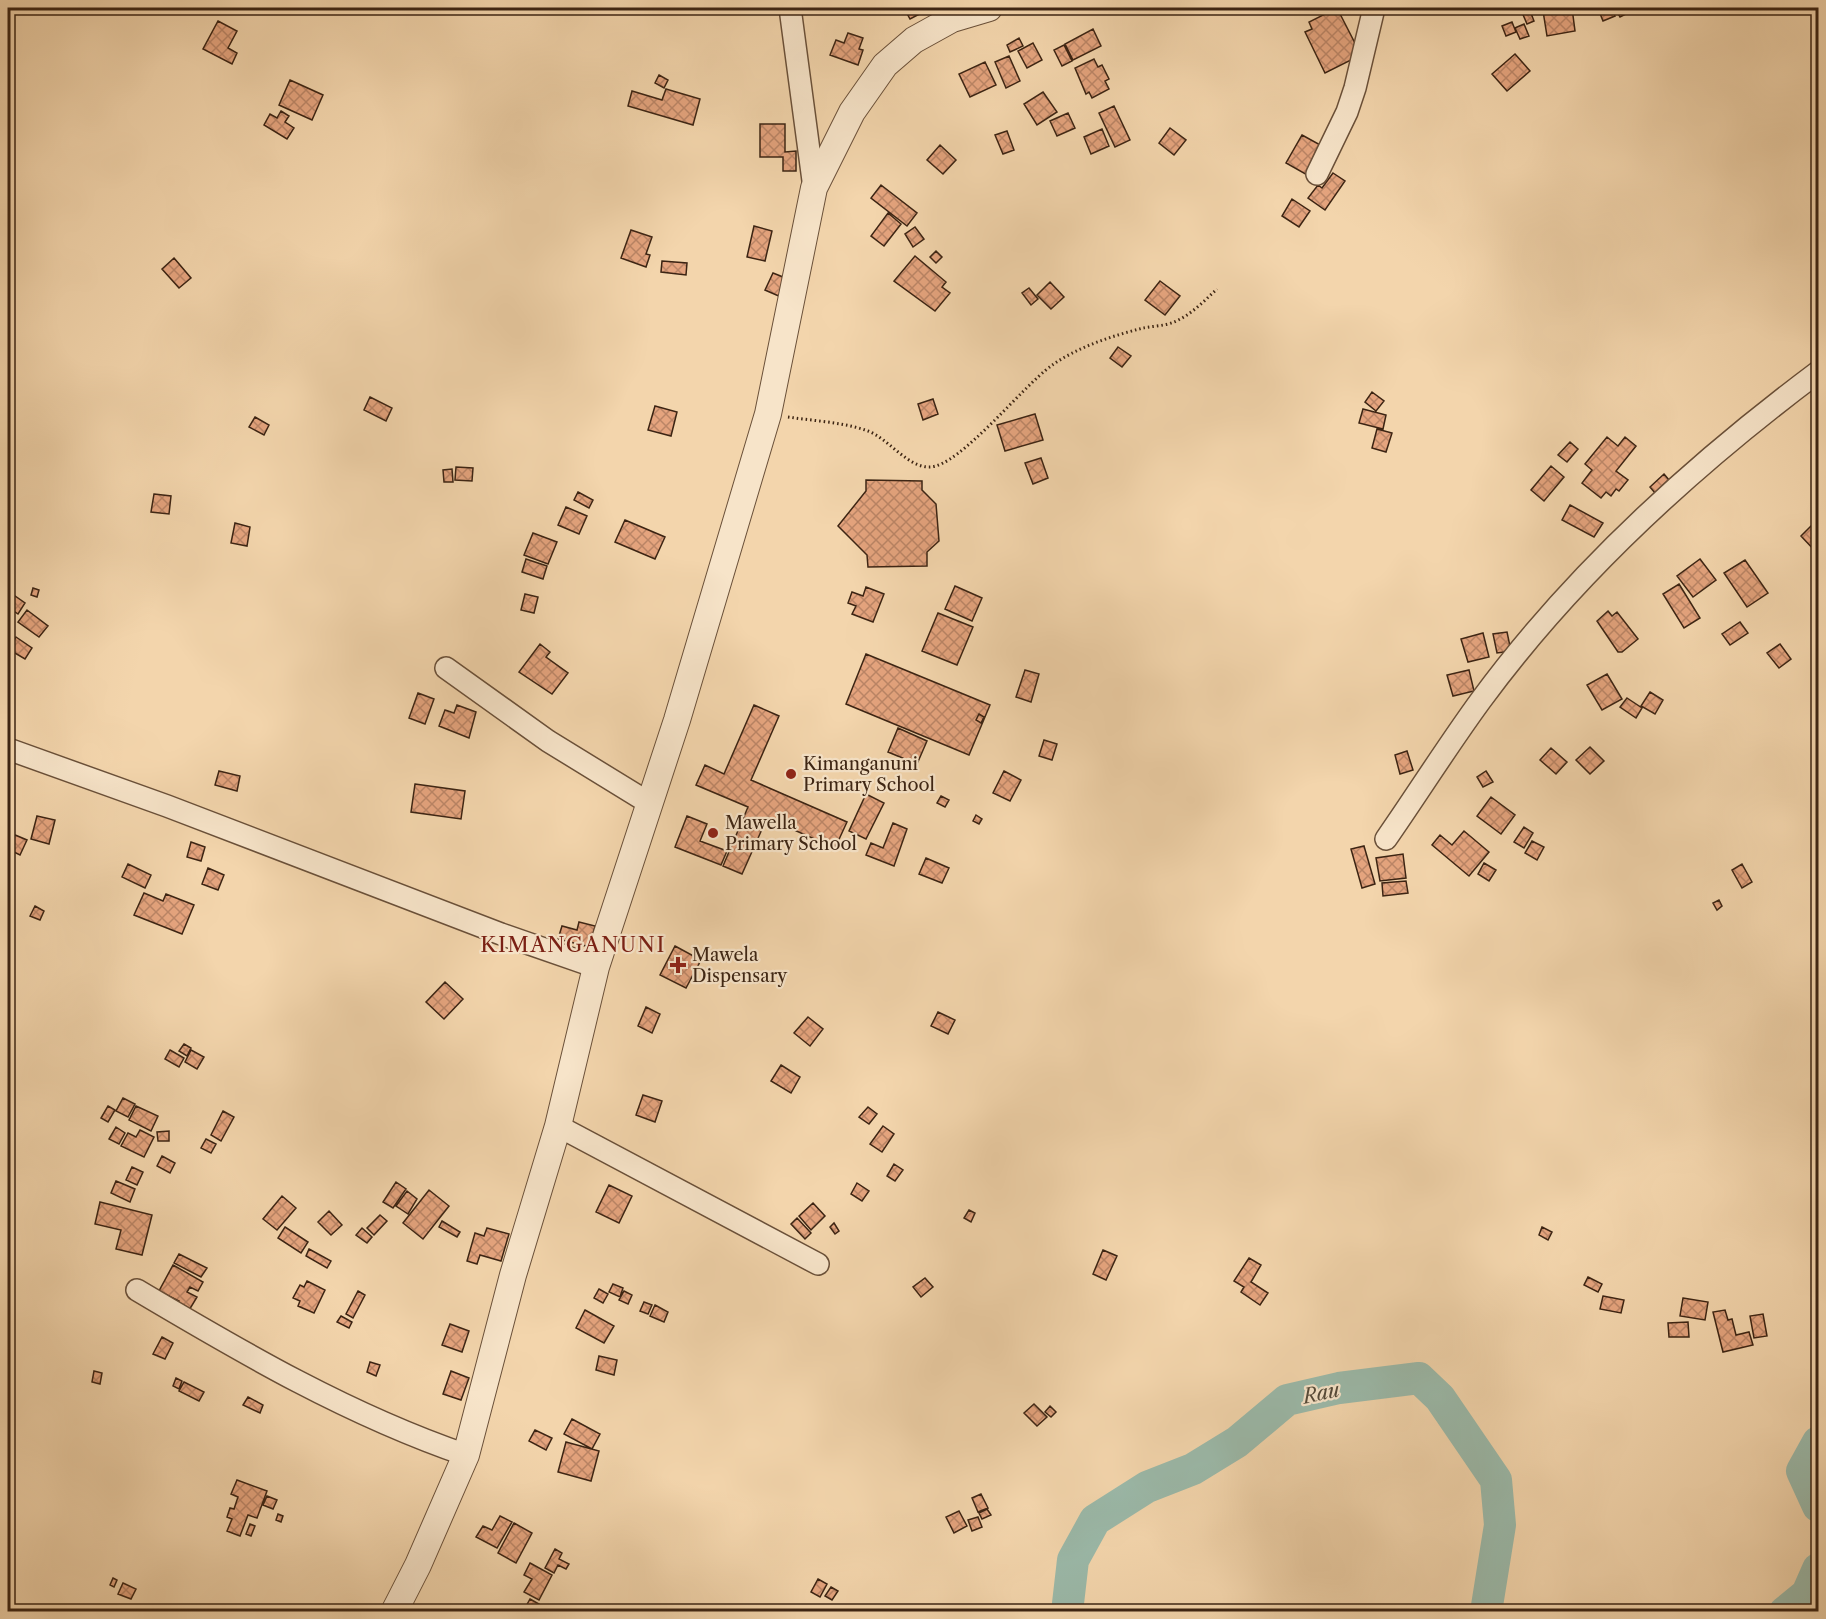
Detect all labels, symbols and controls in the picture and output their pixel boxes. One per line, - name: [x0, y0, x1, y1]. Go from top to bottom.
- place label: Kimanganuni Primary School: [803, 753, 935, 796]
- marker: Kimanganuni Primary School: [784, 767, 798, 781]
- place label: Mawella Primary School: [725, 812, 857, 855]
- marker: Mawella Primary School: [706, 826, 720, 840]
- district label: KIMANGANUNI: [480, 932, 666, 957]
- place label: Mawela Dispensary: [692, 944, 788, 987]
- marker: Mawela Dispensary: [669, 956, 687, 974]
- water label: Rau: [1299, 1377, 1342, 1409]

